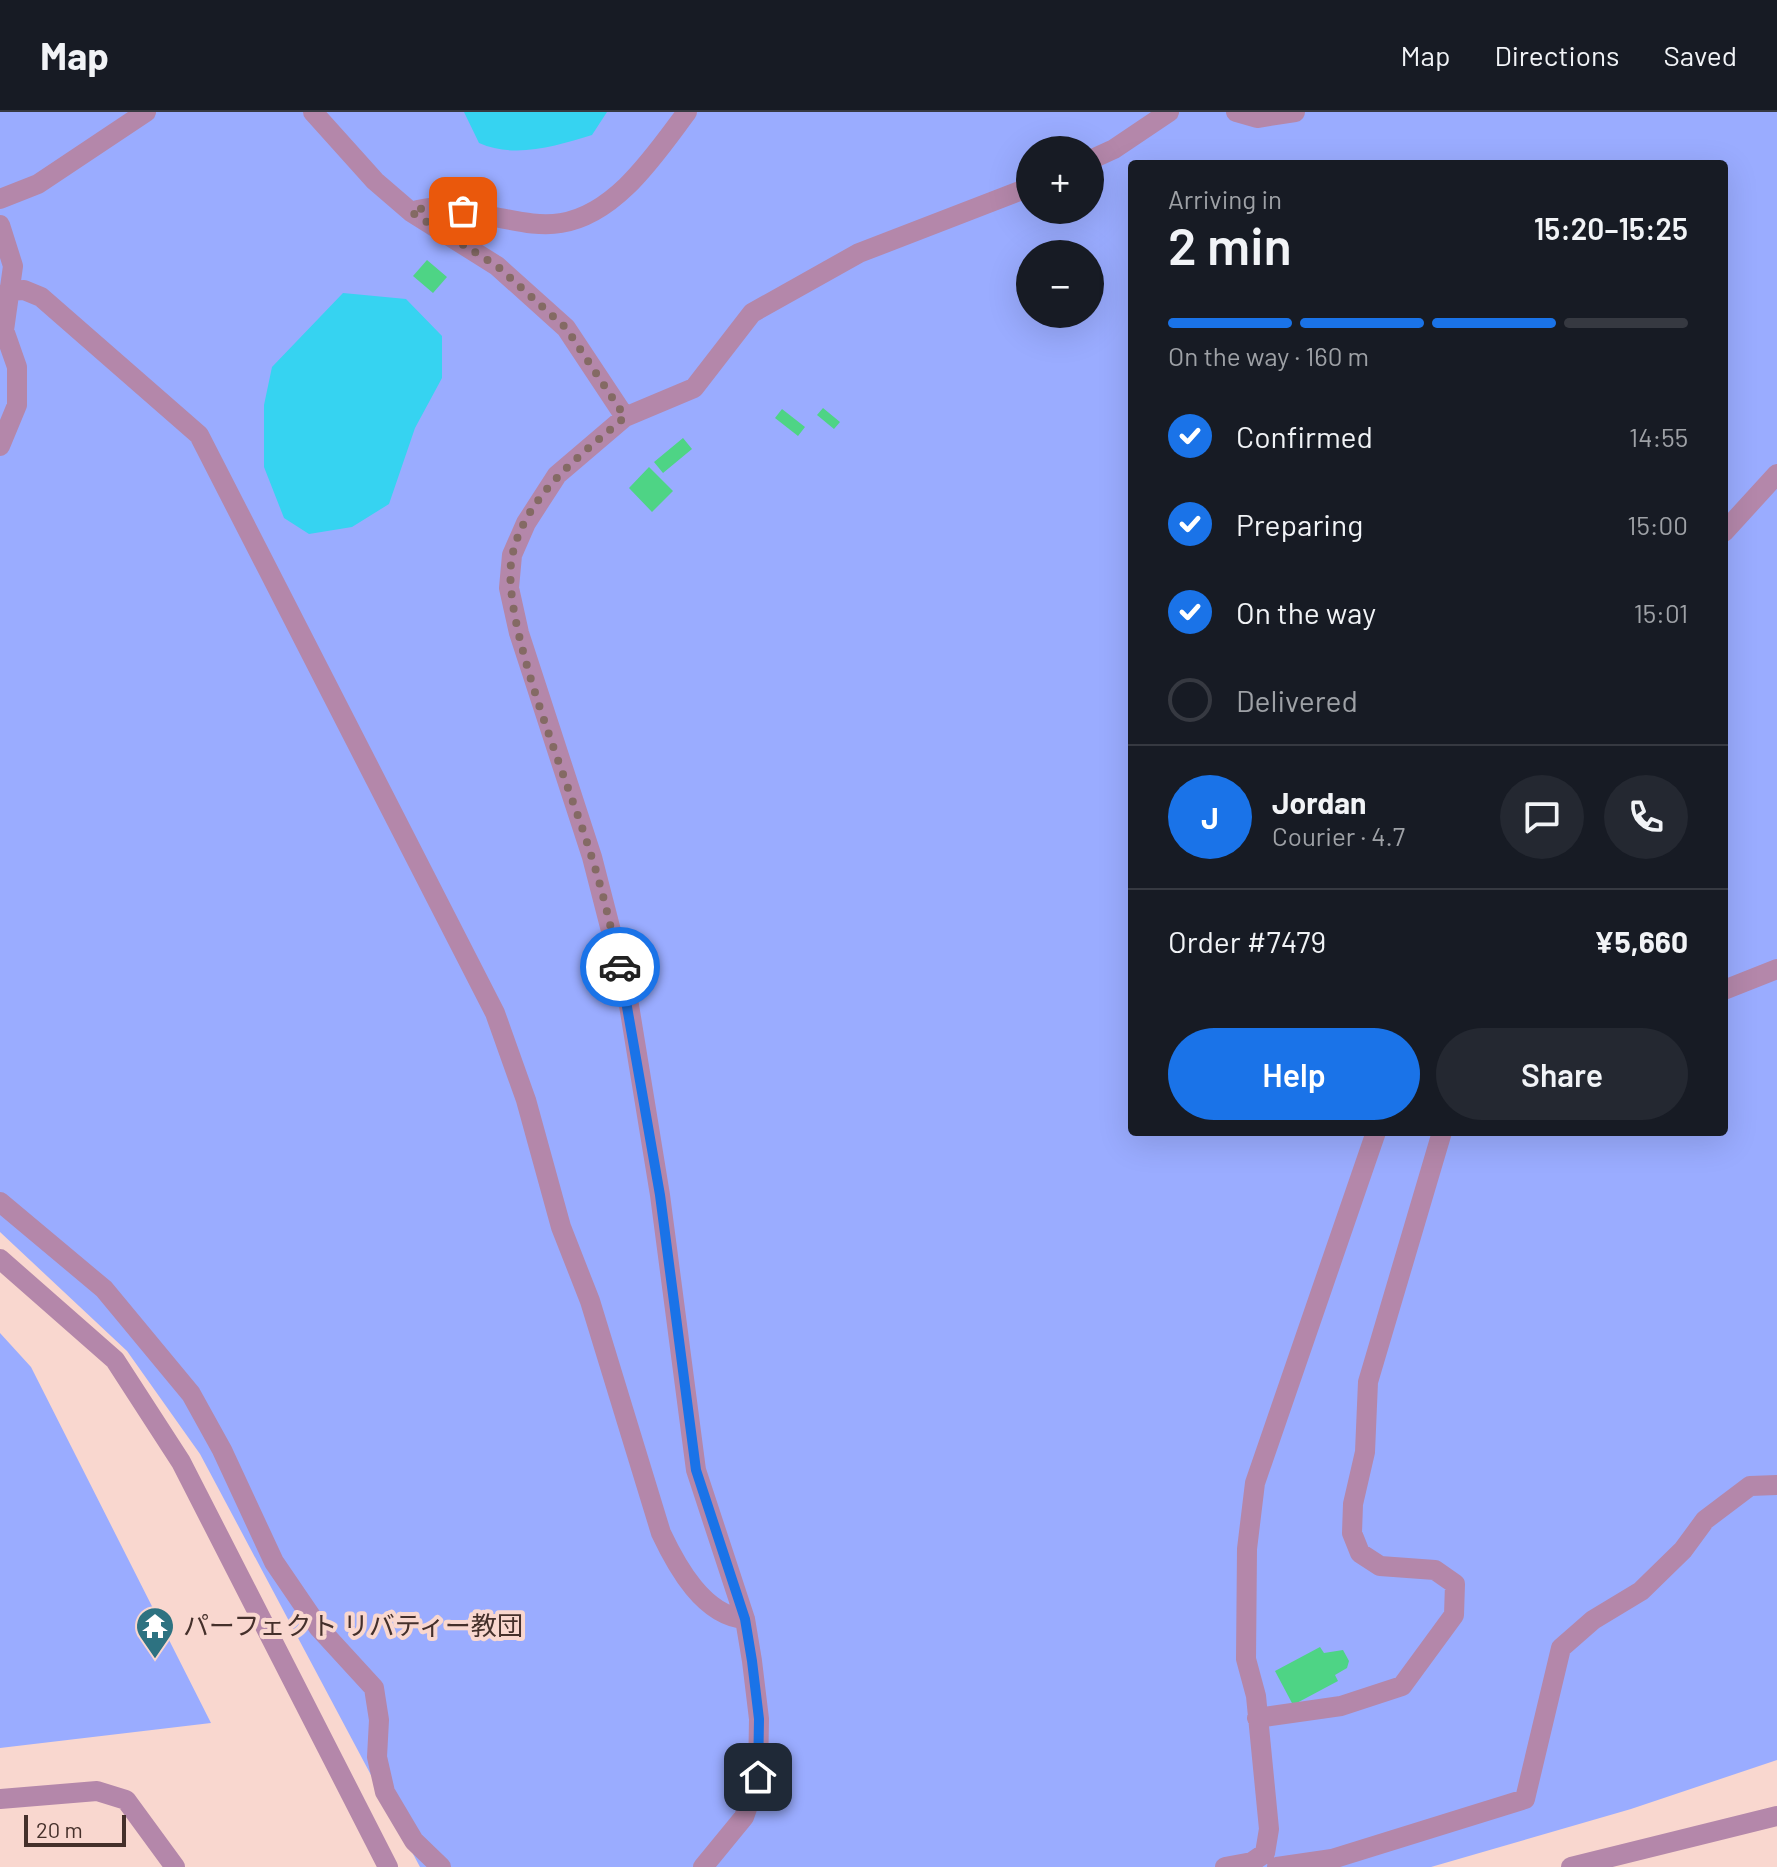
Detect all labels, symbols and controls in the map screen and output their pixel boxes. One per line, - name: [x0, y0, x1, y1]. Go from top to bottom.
- text: Map: [40, 32, 109, 78]
- text: Map: [1401, 38, 1450, 72]
- text: Directions: [1494, 38, 1620, 72]
- text: Saved: [1664, 38, 1737, 72]
- map controls: [1016, 136, 1104, 328]
- button: +: [1016, 136, 1104, 224]
- pin: [429, 177, 497, 245]
- text: Arriving in: [1168, 183, 1282, 214]
- icon: bag: [441, 189, 485, 233]
- text: 15:20–15:25: [1534, 210, 1688, 246]
- text: 2 min: [1168, 213, 1292, 275]
- button: −: [1016, 240, 1104, 328]
- text: On the way · 160 m: [1168, 340, 1369, 371]
- icon: check: [1168, 414, 1212, 458]
- text: Confirmed: [1236, 418, 1373, 454]
- text: 14:55: [1629, 421, 1688, 452]
- icon: check: [1168, 502, 1212, 546]
- text: Preparing: [1236, 506, 1363, 542]
- text: 15:00: [1627, 509, 1688, 540]
- icon: check: [1168, 590, 1212, 634]
- text: On the way: [1236, 594, 1376, 630]
- text: 15:01: [1634, 597, 1688, 628]
- text: Delivered: [1236, 682, 1358, 718]
- button: chat: [1500, 775, 1584, 859]
- button: phone: [1604, 775, 1688, 859]
- text: Jordan: [1272, 784, 1367, 820]
- text: J: [1201, 799, 1219, 835]
- text: Courier · 4.7: [1272, 820, 1405, 851]
- text: Order #7479: [1168, 923, 1326, 959]
- text: ¥5,660: [1594, 923, 1688, 959]
- courier: [580, 927, 660, 1007]
- icon: car: [598, 945, 642, 989]
- button: Help: [1168, 1028, 1420, 1120]
- button: Share: [1436, 1028, 1688, 1120]
- temple icon: パーフェクト リバティー教団: [134, 1605, 176, 1660]
- place label: パーフェクト リバティー教団: [183, 1609, 523, 1640]
- pin: [724, 1743, 792, 1811]
- icon: home: [736, 1755, 780, 1799]
- scale bar: [24, 1811, 126, 1847]
- text: 20 m: [36, 1816, 83, 1842]

